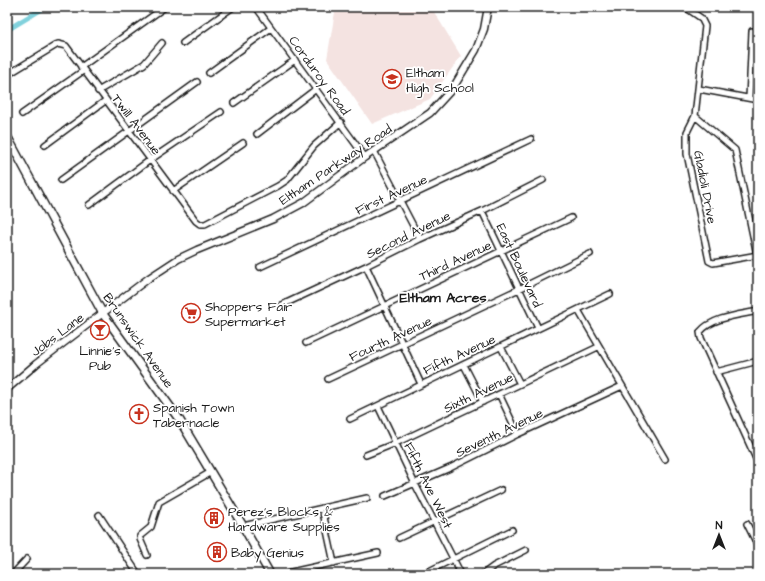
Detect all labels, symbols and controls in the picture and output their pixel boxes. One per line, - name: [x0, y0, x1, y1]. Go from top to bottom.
- street label: Corduroy Road: [284, 32, 354, 120]
- place label: Eltham High School: [406, 64, 474, 98]
- school or university icon: Eltham High School: [381, 68, 403, 90]
- street label: Twill Avenue: [107, 90, 165, 159]
- street label: Eltham Parkway Road: [275, 120, 396, 210]
- street label: Gladioli Drive: [689, 149, 721, 225]
- street label: First Avenue: [353, 170, 430, 219]
- street label: Second Avenue: [363, 207, 454, 263]
- street label: East Boulevard: [492, 221, 547, 311]
- street label: Third Avenue: [416, 236, 494, 286]
- district label: Eltham Acres: [400, 288, 486, 308]
- street label: Brunswick Avenue: [99, 289, 178, 392]
- place label: Shoppers Fair Supermarket: [205, 298, 292, 331]
- supermarket icon: Shoppers Fair Supermarket: [180, 302, 202, 324]
- street label: Jobs Lane: [27, 309, 88, 361]
- street label: Fourth Avenue: [346, 312, 435, 366]
- bar icon: Linnie's Pub: [89, 319, 111, 341]
- street label: Fifth Avenue: [420, 330, 498, 380]
- place label: Linnie's Pub: [79, 342, 121, 375]
- street label: Sixth Avenue: [441, 368, 516, 418]
- place label: Spanish Town Tabernacle: [153, 399, 235, 432]
- church icon: Spanish Town Tabernacle: [128, 403, 150, 425]
- street label: Seventh Avenue: [453, 404, 546, 462]
- street label: Fifth Ave West: [399, 439, 457, 532]
- place label: Perez's Blocks & Hardware Supplies: [228, 503, 340, 536]
- building icon: Perez's Blocks & Hardware Supplies: [203, 507, 225, 529]
- north arrow: [699, 515, 739, 555]
- text: N: [716, 518, 723, 533]
- building icon: Baby Genius: [206, 541, 228, 563]
- place label: Baby Genius: [231, 544, 305, 563]

